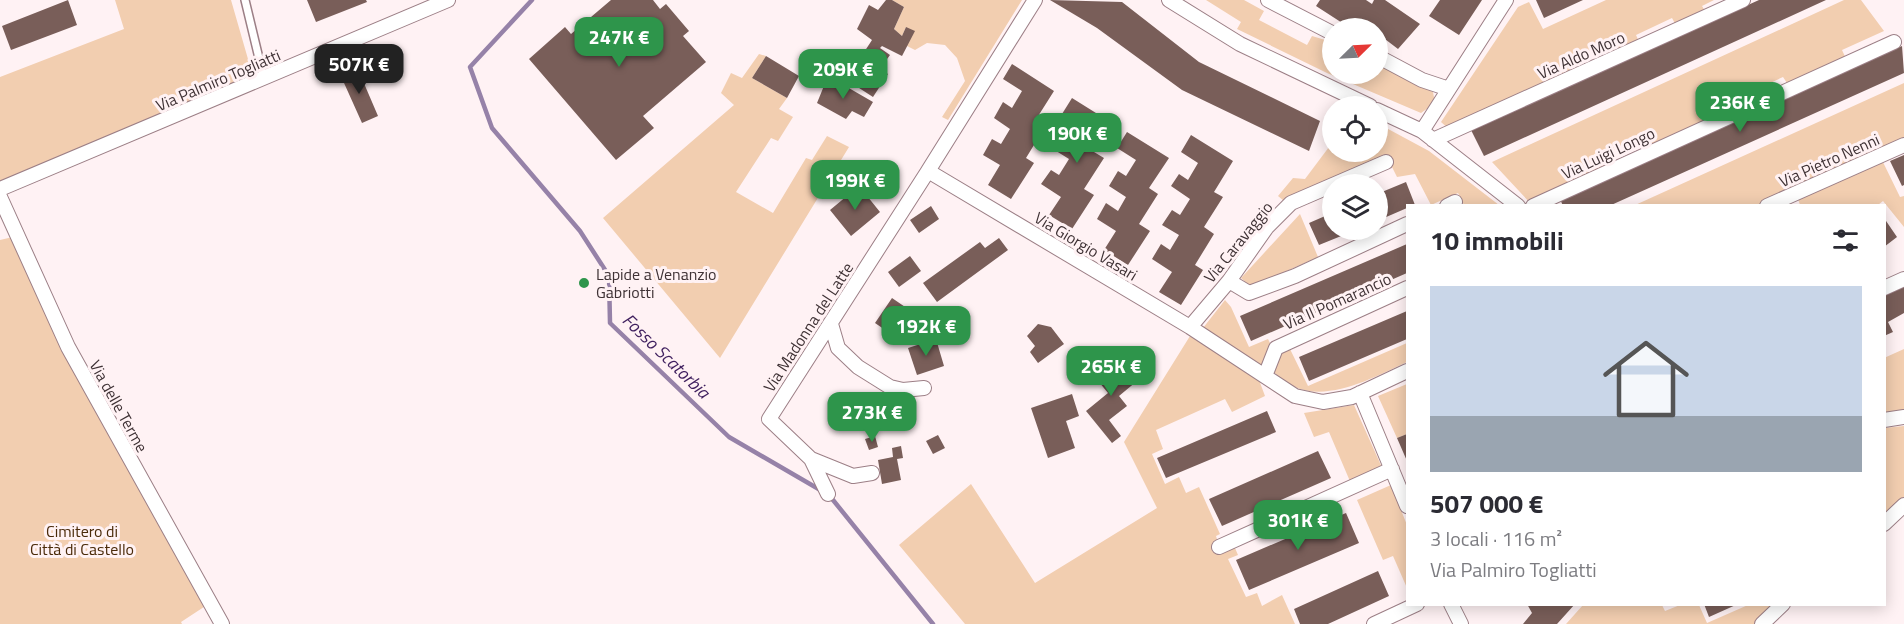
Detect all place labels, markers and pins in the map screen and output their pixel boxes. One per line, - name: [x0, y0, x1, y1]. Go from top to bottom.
- pin: 247K €: [570, 17, 668, 68]
- pin: 507K €: [310, 44, 408, 95]
- pin: 209K €: [794, 49, 892, 100]
- pin: 236K €: [1691, 82, 1789, 133]
- pin: 190K €: [1028, 113, 1126, 164]
- pin: 199K €: [806, 160, 904, 211]
- place label: Lapide a Venanzio Gabriotti: [596, 262, 717, 304]
- marker: Lapide a Venanzio Gabriotti: [577, 276, 591, 290]
- pin: 192K €: [877, 306, 975, 357]
- pin: 265K €: [1062, 346, 1160, 397]
- pin: 273K €: [823, 392, 921, 443]
- pin: 301K €: [1249, 500, 1347, 551]

